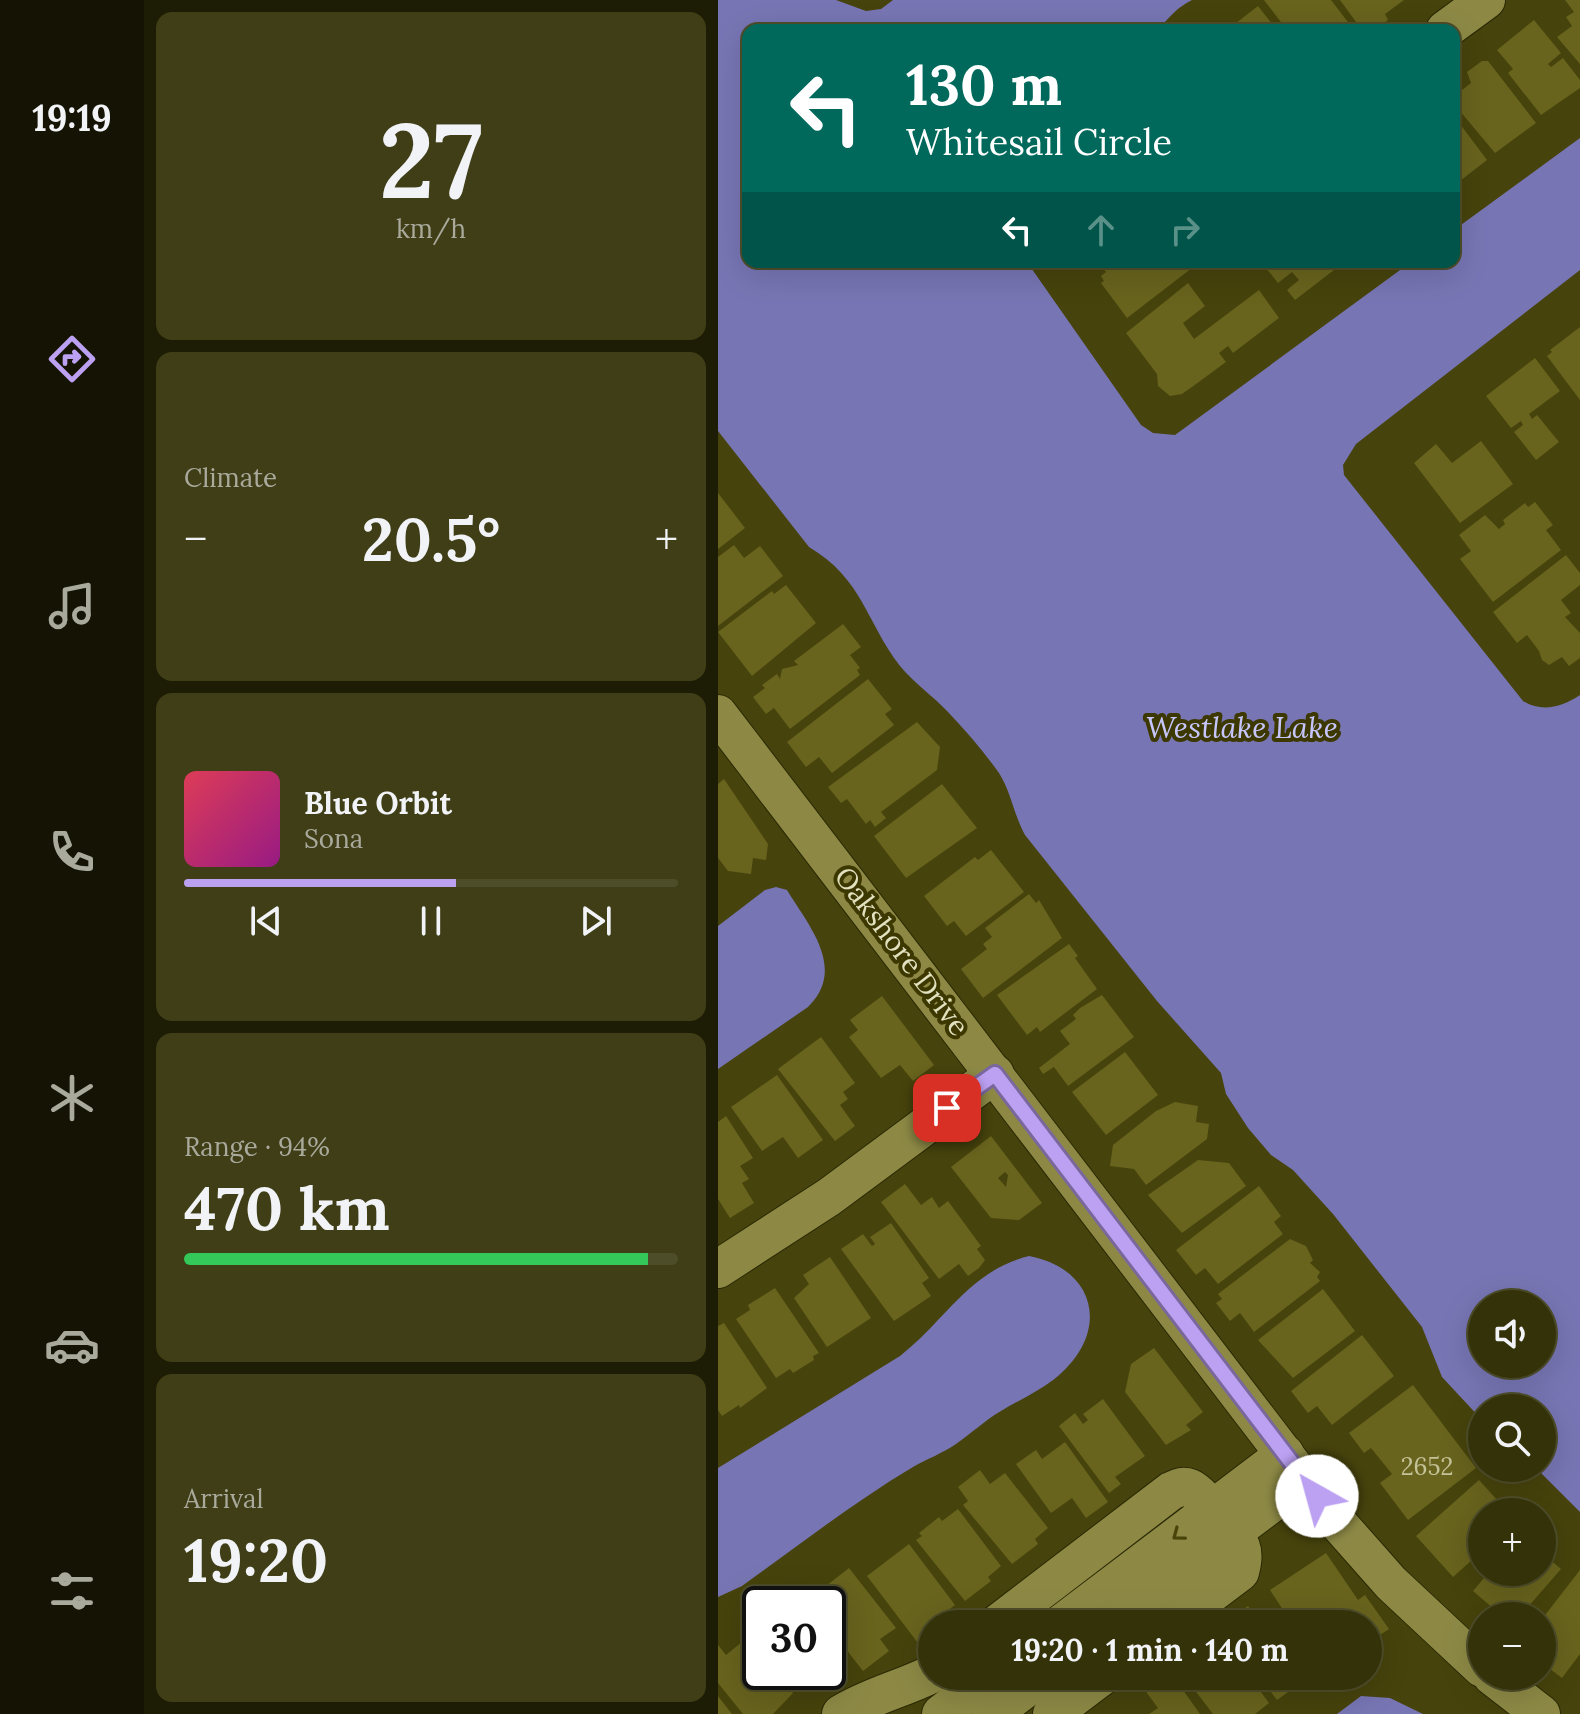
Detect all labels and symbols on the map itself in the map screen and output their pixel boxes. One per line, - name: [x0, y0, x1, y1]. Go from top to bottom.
- water label: Westlake Lake: [1146, 708, 1338, 746]
- street label: Oakshore Drive: [827, 859, 977, 1043]
- pin: [913, 1074, 981, 1142]
- house number: 2652: [1401, 1451, 1453, 1482]
- position arrow: [1275, 1454, 1359, 1538]
- one-way arrow: [1172, 1525, 1187, 1539]
- speed limit sign: 30: [742, 1586, 846, 1690]

